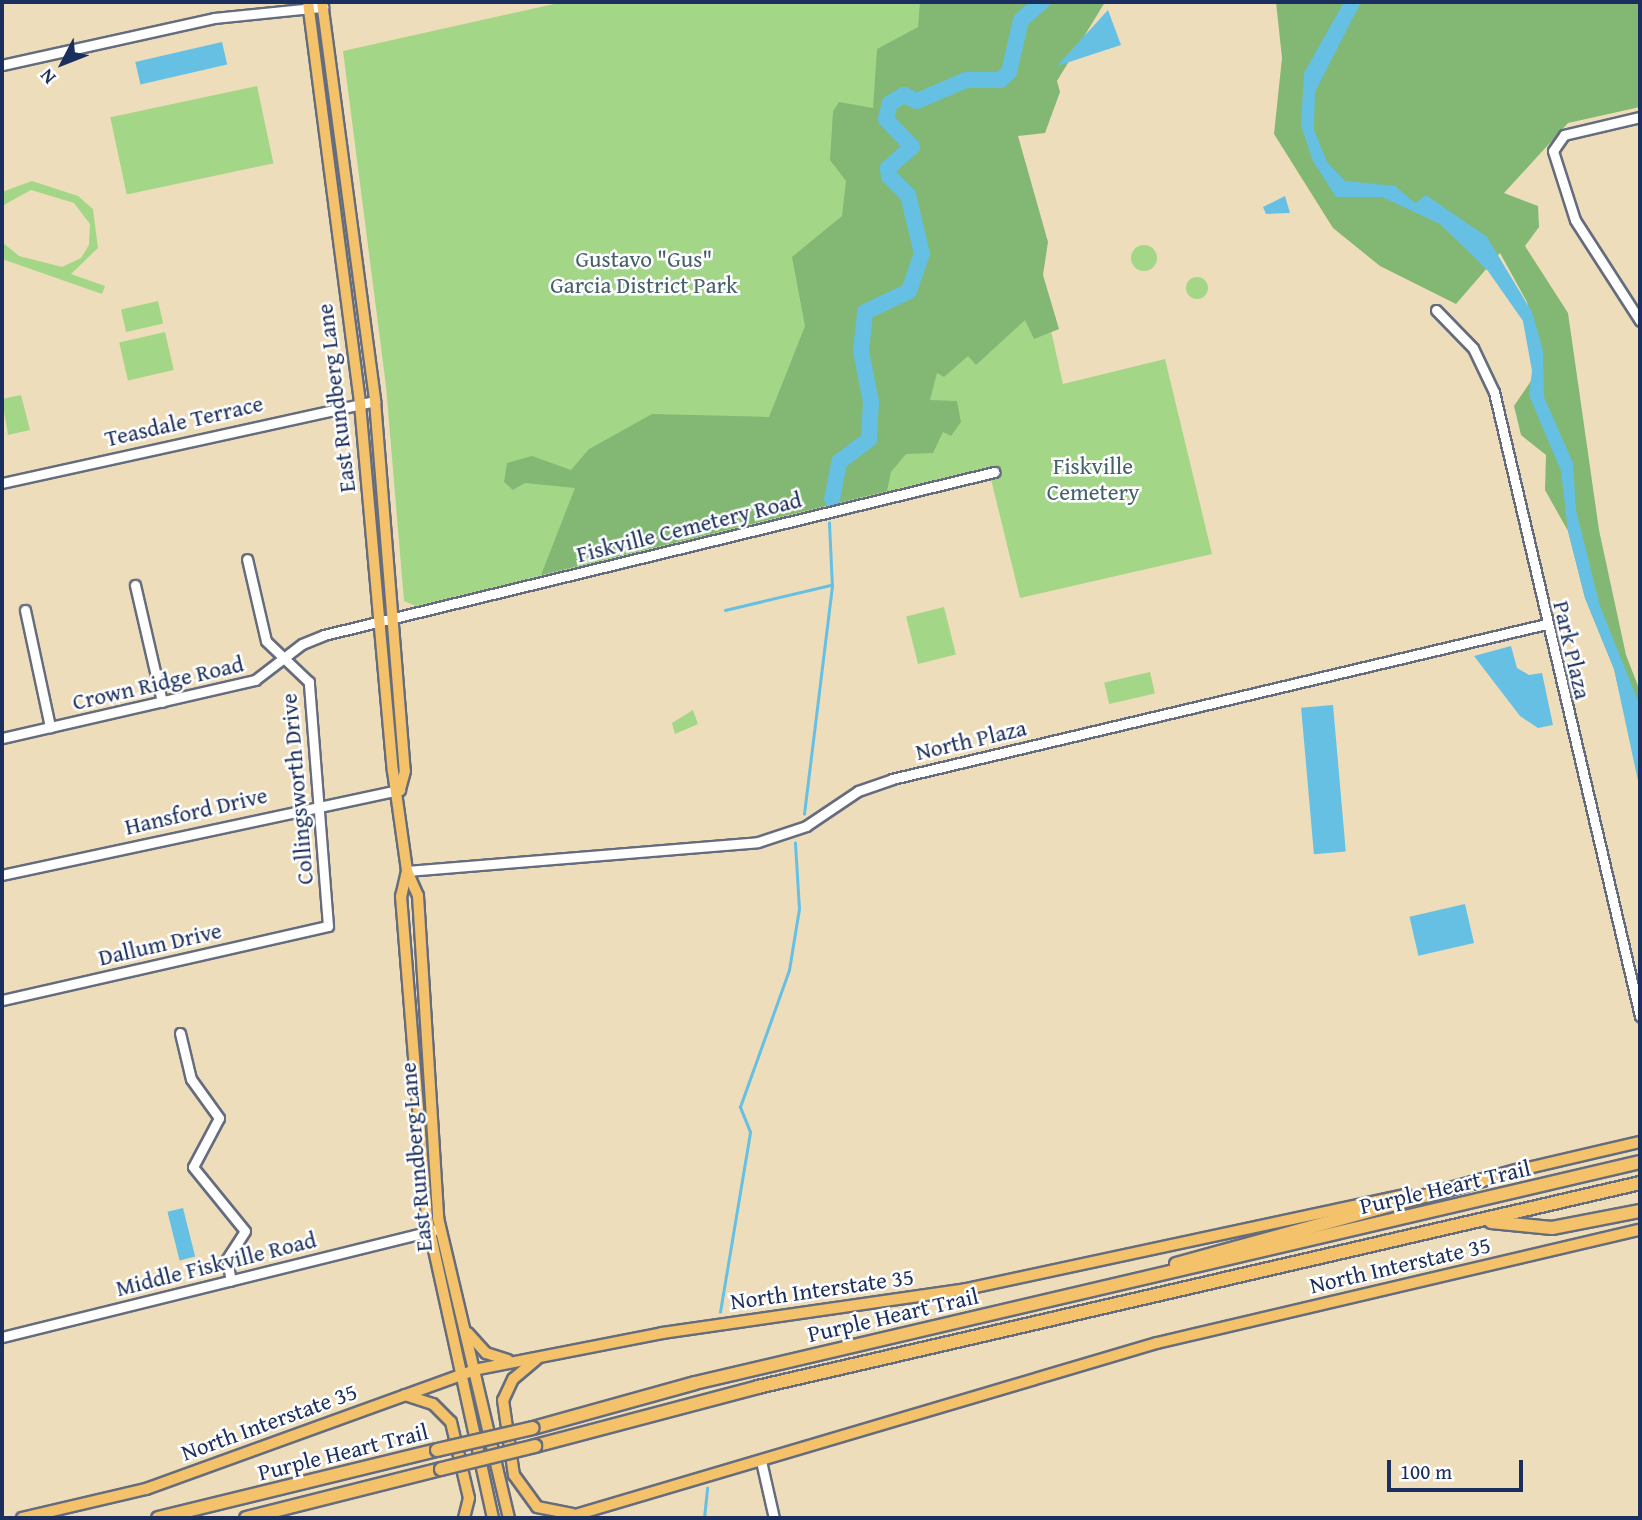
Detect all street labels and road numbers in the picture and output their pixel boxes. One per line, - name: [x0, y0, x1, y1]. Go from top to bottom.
- street label: East Rundberg Lane: [311, 302, 361, 494]
- street label: Teasdale Terrace: [102, 389, 266, 453]
- street label: Fiskville Cemetery Road: [574, 486, 804, 568]
- street label: Park Plaza: [1547, 598, 1597, 702]
- street label: Crown Ridge Road: [70, 650, 246, 716]
- street label: Collingsworth Drive: [275, 692, 319, 886]
- street label: North Plaza: [913, 714, 1029, 766]
- street label: Hansford Drive: [122, 781, 270, 841]
- street label: Dallum Drive: [96, 916, 224, 972]
- street label: East Rundberg Lane: [394, 1061, 438, 1253]
- street label: Purple Heart Trail: [1357, 1154, 1533, 1220]
- street label: Middle Fiskville Road: [113, 1226, 319, 1302]
- street label: North Interstate 35: [1307, 1231, 1493, 1299]
- street label: North Interstate 35: [728, 1262, 916, 1316]
- street label: Purple Heart Trail: [805, 1282, 981, 1348]
- street label: North Interstate 35: [177, 1377, 361, 1467]
- street label: Purple Heart Trail: [255, 1417, 431, 1487]

